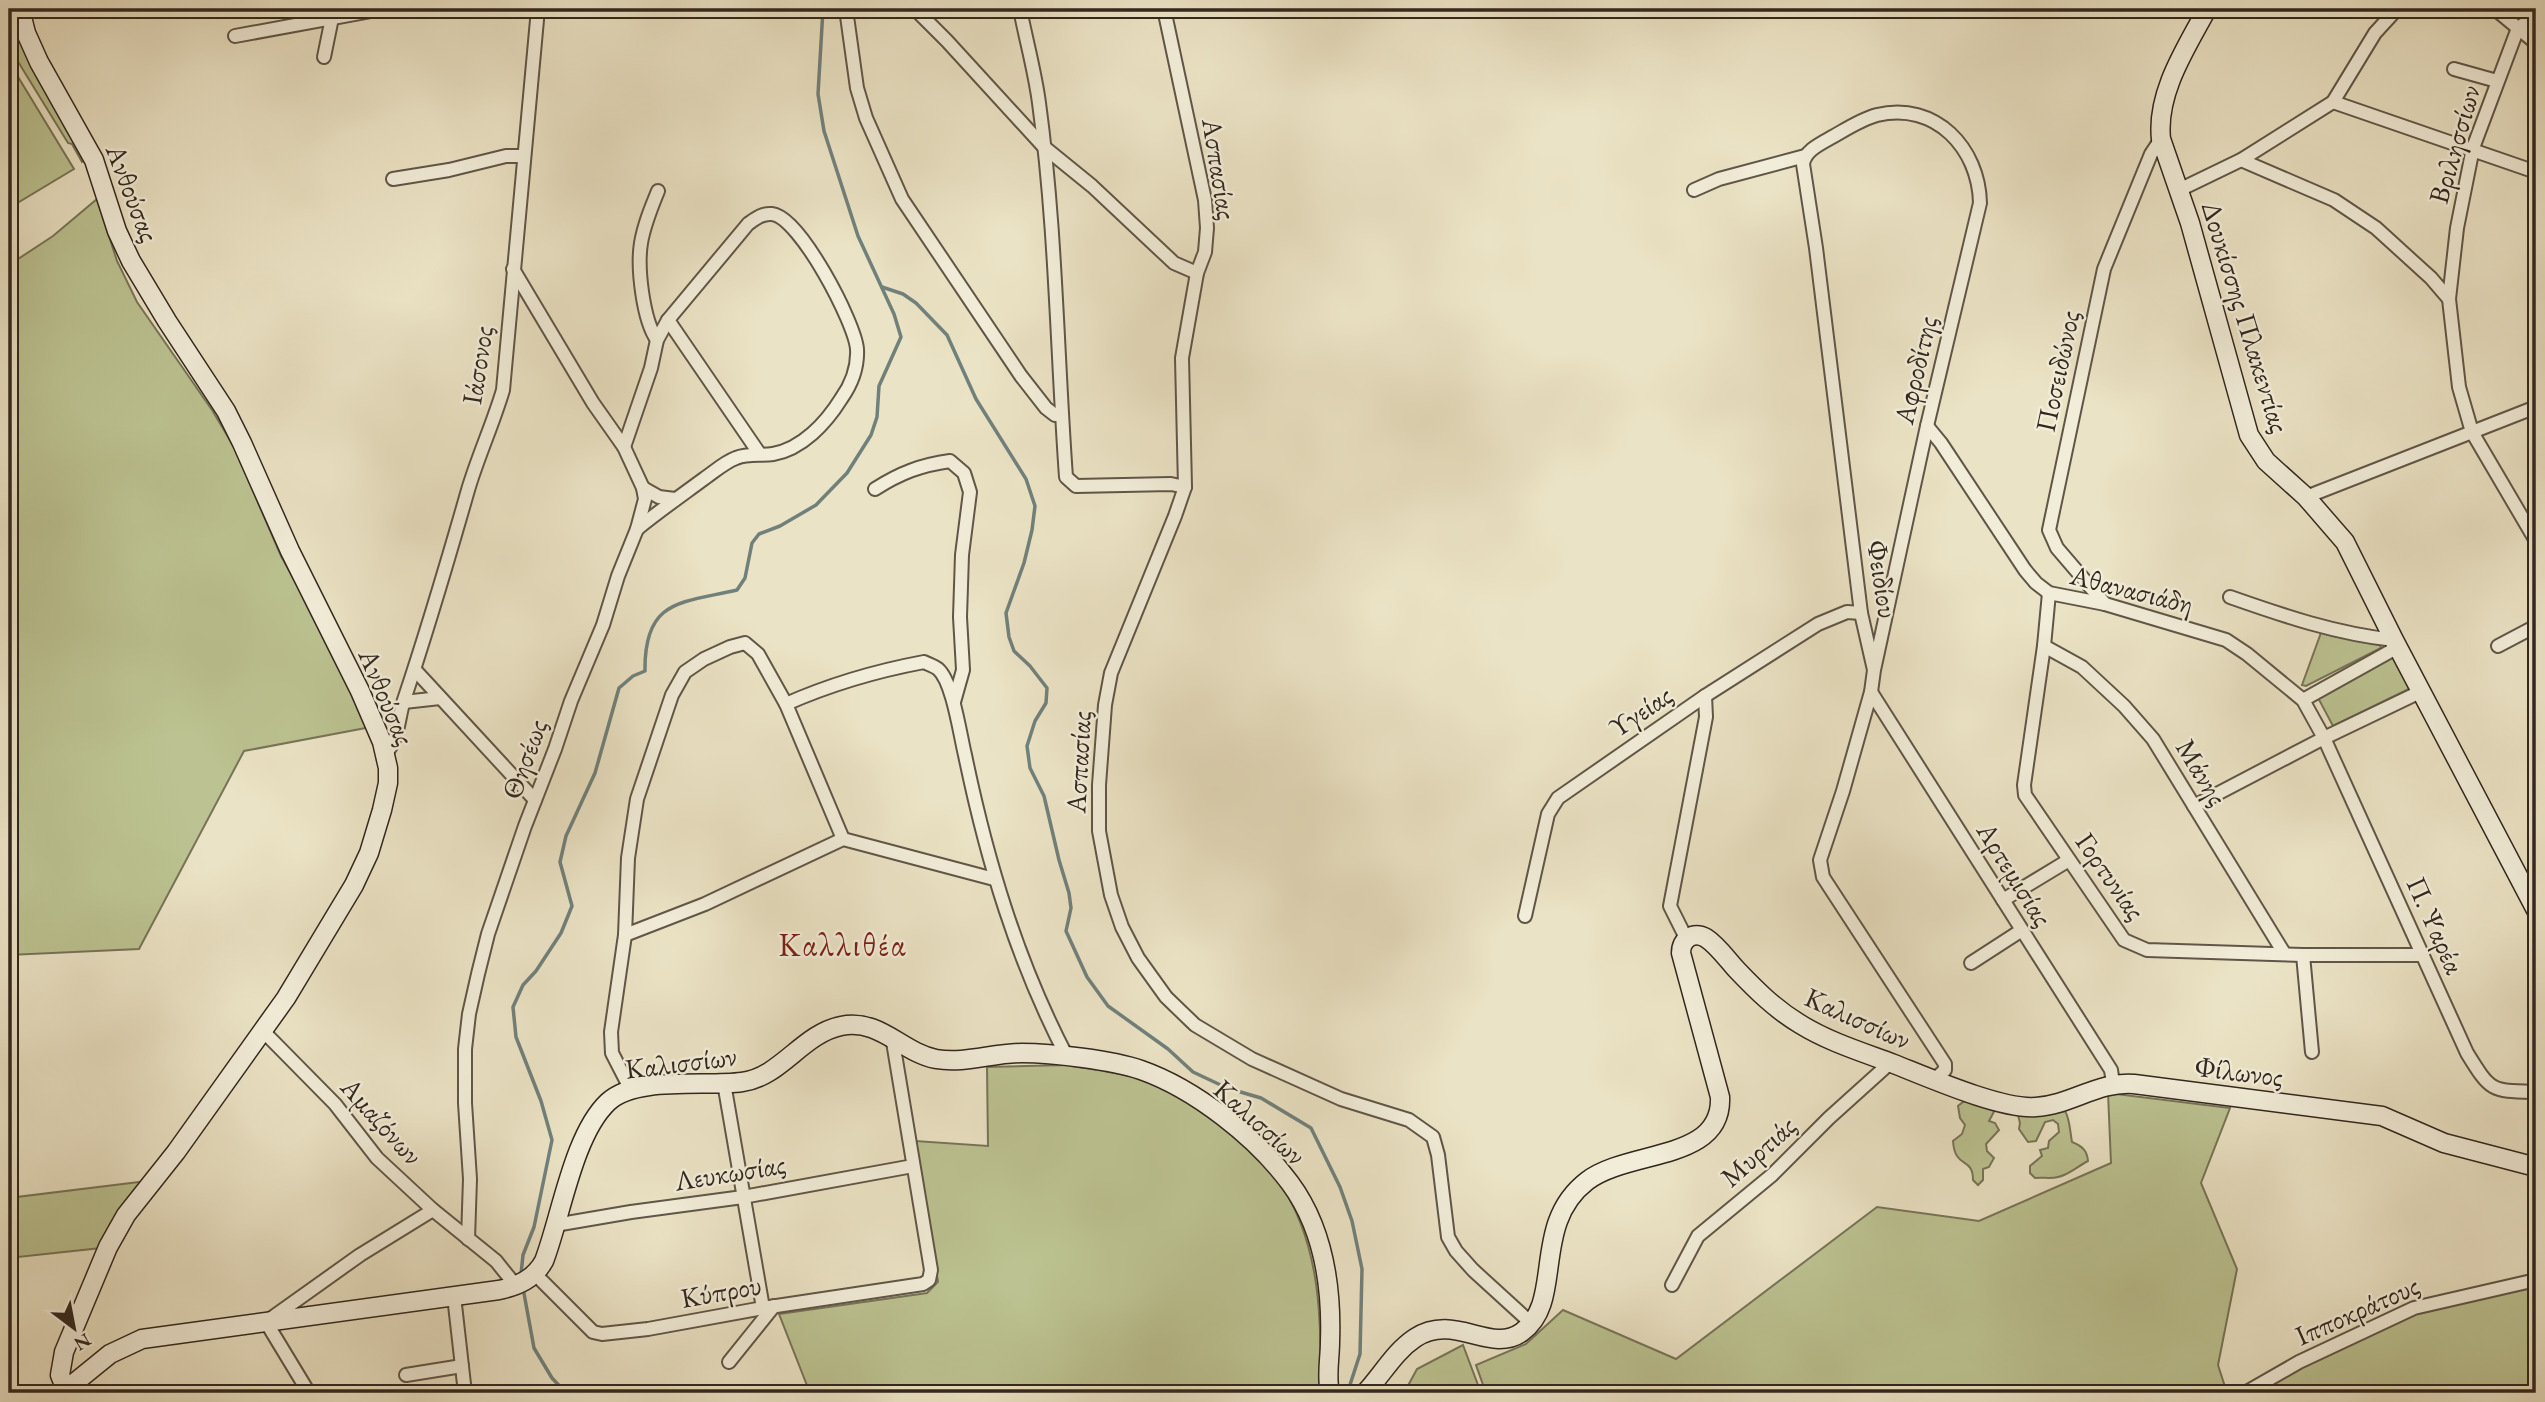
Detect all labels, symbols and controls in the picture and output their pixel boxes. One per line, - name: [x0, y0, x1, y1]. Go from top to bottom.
- street label: Βριλησσίων: [2420, 81, 2488, 207]
- street label: Ασπασίας: [1194, 115, 1246, 222]
- street label: Ανθούσας: [98, 138, 168, 247]
- street label: Δουκίσσης Πλακεντίας: [2194, 197, 2298, 437]
- street label: Ποσειδώνος: [2027, 307, 2087, 435]
- street label: Αφροδίτης: [1885, 312, 1945, 429]
- street label: Ιάσονος: [453, 323, 501, 407]
- street label: Φειδίου: [1859, 537, 1907, 621]
- street label: Αθανασιάδη: [2066, 556, 2197, 622]
- street label: Ανθούσας: [350, 642, 423, 751]
- street label: Υγείας: [1601, 677, 1679, 745]
- street label: Ασπασίας: [1057, 710, 1099, 815]
- street label: Θησέως: [493, 714, 555, 804]
- street label: Μάνης: [2168, 732, 2236, 812]
- street label: Αρτεμισίας: [1968, 814, 2061, 933]
- street label: Γορτυνίας: [2068, 825, 2154, 927]
- street label: Π. Ψαρέα: [2399, 871, 2473, 980]
- district label: Καλλιθέα: [779, 924, 907, 966]
- street label: Καλισσίων: [1800, 979, 1916, 1057]
- street label: Καλισσίων: [623, 1037, 739, 1087]
- street label: Φίλωνος: [2193, 1048, 2285, 1094]
- street label: Αμαζόνων: [333, 1069, 431, 1172]
- street label: Καλισσίων: [1206, 1071, 1314, 1173]
- street label: Μυρτιάς: [1713, 1108, 1803, 1194]
- street label: Λευκωσίας: [671, 1145, 788, 1199]
- street label: Κύπρου: [678, 1266, 764, 1316]
- street label: Ιπποκράτους: [2289, 1267, 2425, 1353]
- north arrow: [38, 1294, 108, 1364]
- text: N: [69, 1327, 96, 1357]

